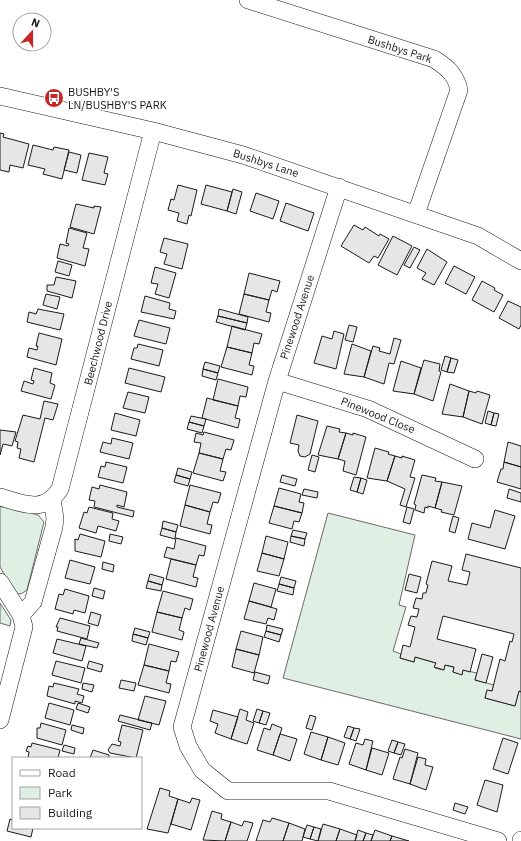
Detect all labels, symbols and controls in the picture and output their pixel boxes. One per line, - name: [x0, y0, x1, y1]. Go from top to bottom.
- north arrow: [12, 12, 52, 52]
- text: N: [29, 15, 42, 31]
- street label: Bushbys Park: [366, 32, 434, 66]
- place label: BUSHBY'S LN/BUSHBY'S PARK: [68, 85, 167, 112]
- bus stop icon: BUSHBY'S LN/BUSHBY'S PARK: [43, 87, 65, 109]
- street label: Bushbys Lane: [231, 146, 301, 180]
- street label: Pinewood Avenue: [277, 273, 317, 361]
- street label: Beechwood Drive: [81, 299, 115, 387]
- street label: Pinewood Close: [339, 394, 417, 436]
- street label: Pinewood Avenue: [191, 585, 227, 673]
- legend: [12, 757, 142, 829]
- text: Road: [48, 765, 76, 780]
- text: Park: [48, 785, 73, 800]
- text: Building: [48, 805, 93, 820]

